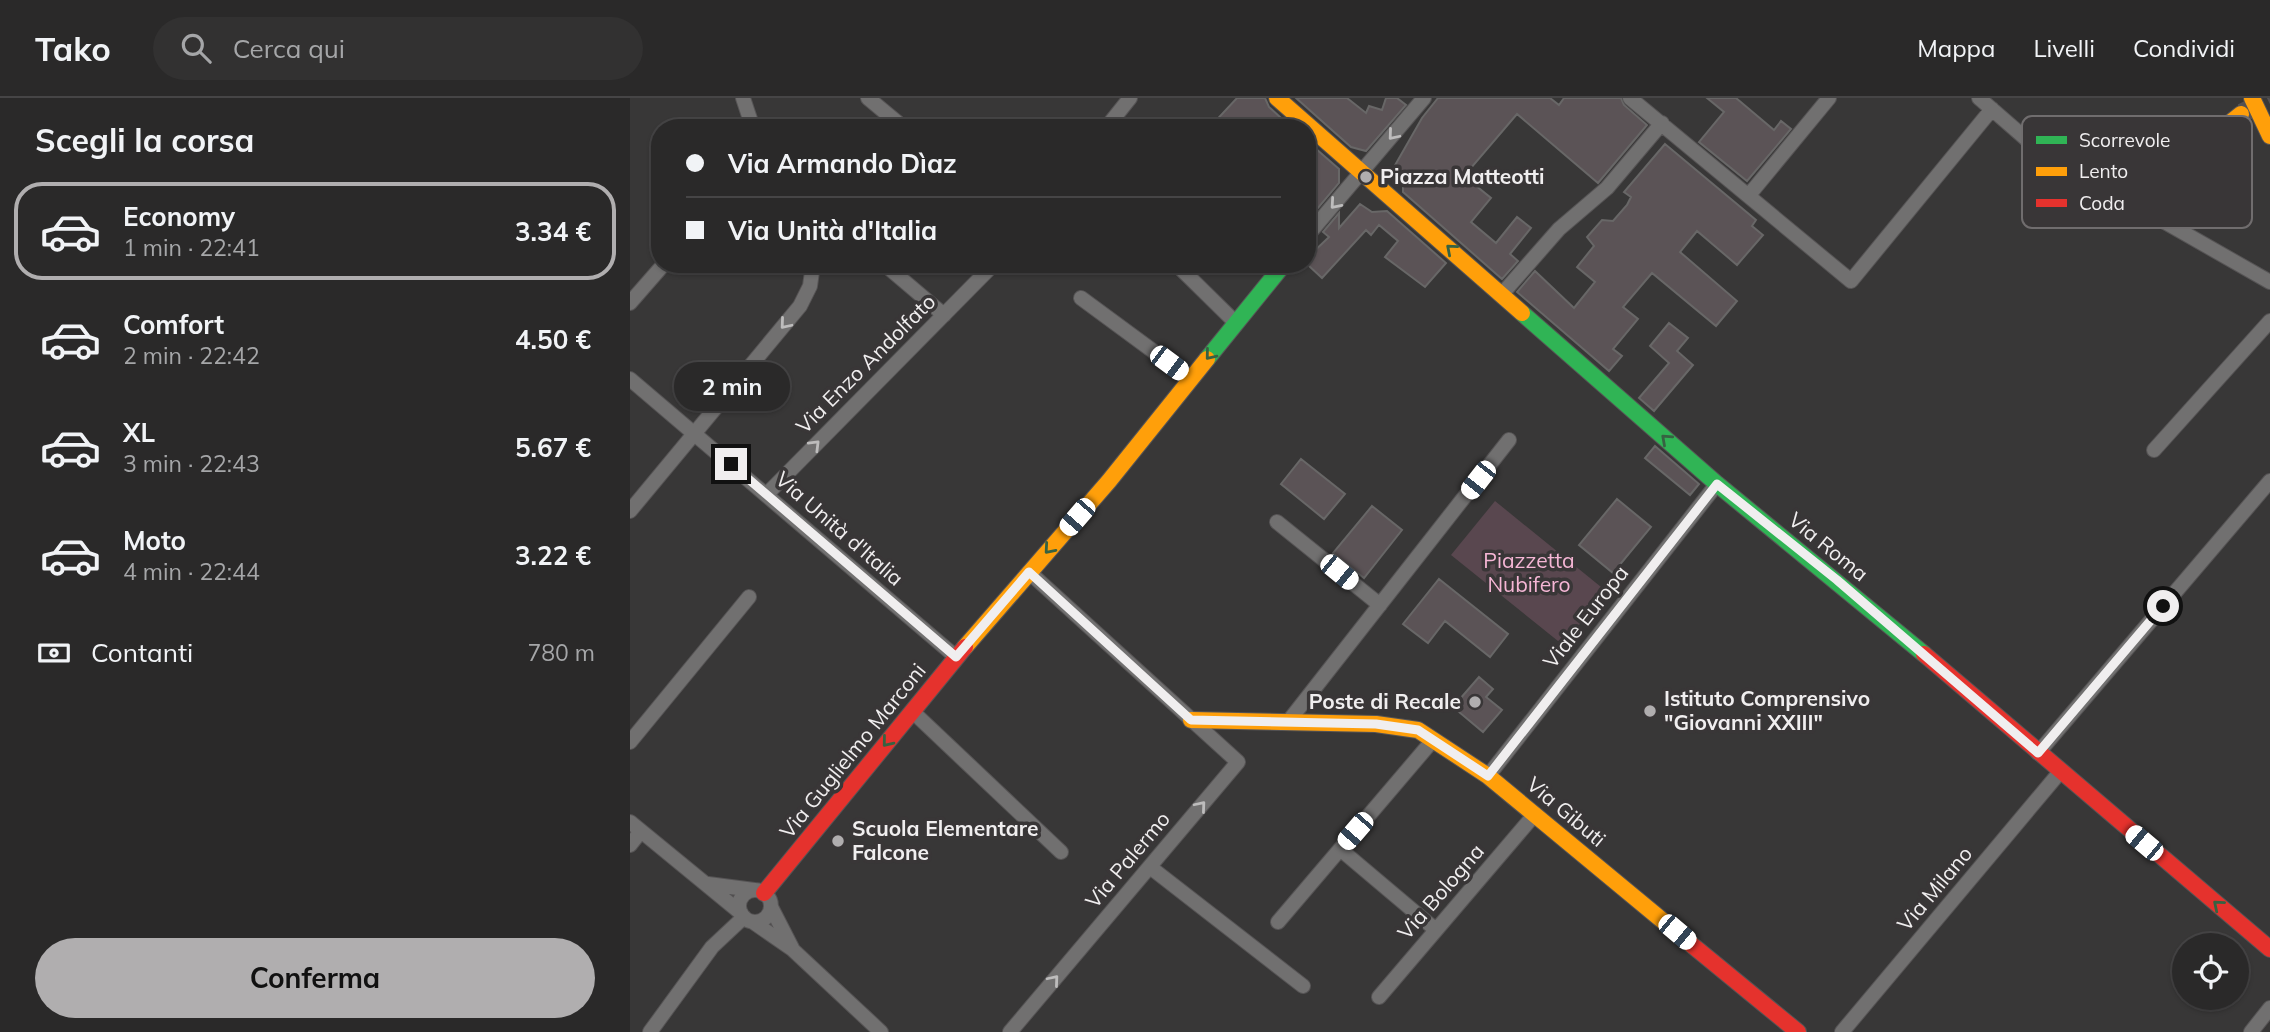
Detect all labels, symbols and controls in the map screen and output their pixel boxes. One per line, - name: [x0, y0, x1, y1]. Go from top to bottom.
- search box: [153, 17, 643, 80]
- text: Tako: [35, 28, 111, 69]
- icon: search: [177, 29, 215, 67]
- text: Cerca qui: [233, 32, 345, 65]
- text: Mappa: [1917, 33, 1995, 63]
- text: Livelli: [2033, 33, 2095, 63]
- text: Condividi: [2133, 33, 2235, 63]
- legend: [2022, 116, 2252, 228]
- text: Scegli la corsa: [35, 120, 254, 160]
- one-way arrow: [1389, 127, 1401, 140]
- text: Scorrevole: [2079, 128, 2170, 152]
- text: Via Armando Dìaz: [728, 147, 957, 180]
- text: Lento: [2079, 159, 2128, 183]
- place label: Piazza Matteotti: [1380, 163, 1544, 189]
- marker: Piazza Matteotti: [1358, 169, 1374, 185]
- text: Coda: [2079, 191, 2125, 215]
- one-way arrow: [1331, 196, 1343, 209]
- icon: car: [39, 200, 102, 263]
- text: Economy: [123, 200, 235, 233]
- text: Via Unità d'Italia: [728, 214, 937, 247]
- text: 3.34 €: [515, 215, 591, 248]
- text: 1 min · 22:41: [123, 233, 260, 262]
- one-way arrow: [1446, 245, 1459, 257]
- street label: Via Enzo Andolfato: [790, 288, 941, 439]
- icon: car: [39, 308, 102, 371]
- text: Comfort: [123, 308, 224, 341]
- one-way arrow: [781, 316, 793, 329]
- text: 4.50 €: [515, 323, 591, 356]
- text: 2 min · 22:42: [123, 341, 260, 370]
- car: [1146, 342, 1193, 384]
- one-way arrow: [1206, 348, 1219, 360]
- callout: 2 min: [673, 362, 789, 412]
- text: 2 min: [702, 372, 762, 401]
- icon: car: [39, 416, 102, 479]
- text: XL: [123, 416, 155, 449]
- text: 5.67 €: [515, 431, 591, 464]
- one-way arrow: [1661, 435, 1674, 447]
- one-way arrow: [807, 441, 820, 454]
- route end: [715, 448, 747, 480]
- text: 3 min · 22:43: [123, 449, 260, 478]
- car: [1457, 457, 1500, 503]
- street label: Via Unità d'Italia: [770, 466, 909, 591]
- car: [1056, 494, 1099, 540]
- street label: Via Roma: [1784, 506, 1874, 586]
- icon: car: [39, 524, 102, 587]
- text: Moto: [123, 524, 186, 557]
- text: 3.22 €: [515, 539, 591, 572]
- one-way arrow: [1045, 541, 1057, 554]
- park label: Piazzetta Nubifero: [1483, 547, 1575, 597]
- car: [1317, 551, 1362, 593]
- text: 4 min · 22:44: [123, 557, 260, 586]
- street label: Viale Europa: [1537, 560, 1633, 673]
- route start: [2147, 590, 2179, 622]
- icon: cash: [35, 634, 73, 672]
- text: Contanti: [91, 636, 193, 669]
- text: 780 m: [527, 638, 595, 667]
- street label: Via Guglielmo Marconi: [774, 658, 931, 843]
- place label: Istituto Comprensivo "Giovanni XXIII": [1664, 685, 1870, 735]
- place label: Poste di Recale: [1309, 688, 1461, 714]
- marker: Poste di Recale: [1467, 694, 1483, 710]
- marker: Istituto Comprensivo "Giovanni XXIII": [1642, 703, 1658, 719]
- one-way arrow: [883, 734, 895, 747]
- street label: Via Gibuti: [1522, 771, 1611, 852]
- one-way arrow: [1193, 801, 1205, 814]
- street label: Via Palermo: [1079, 806, 1175, 913]
- car: [1334, 808, 1377, 854]
- place label: Scuola Elementare Falcone: [852, 815, 1038, 865]
- car: [2122, 821, 2167, 865]
- marker: Scuola Elementare Falcone: [830, 833, 846, 849]
- street label: Via Bologna: [1392, 838, 1489, 945]
- street label: Via Milano: [1891, 841, 1977, 936]
- one-way arrow: [2213, 901, 2226, 913]
- car: [1655, 910, 1700, 954]
- map controls: [2172, 933, 2249, 1010]
- button: locate: [2172, 933, 2249, 1010]
- button: Conferma: [35, 938, 595, 1018]
- one-way arrow: [1046, 975, 1058, 988]

